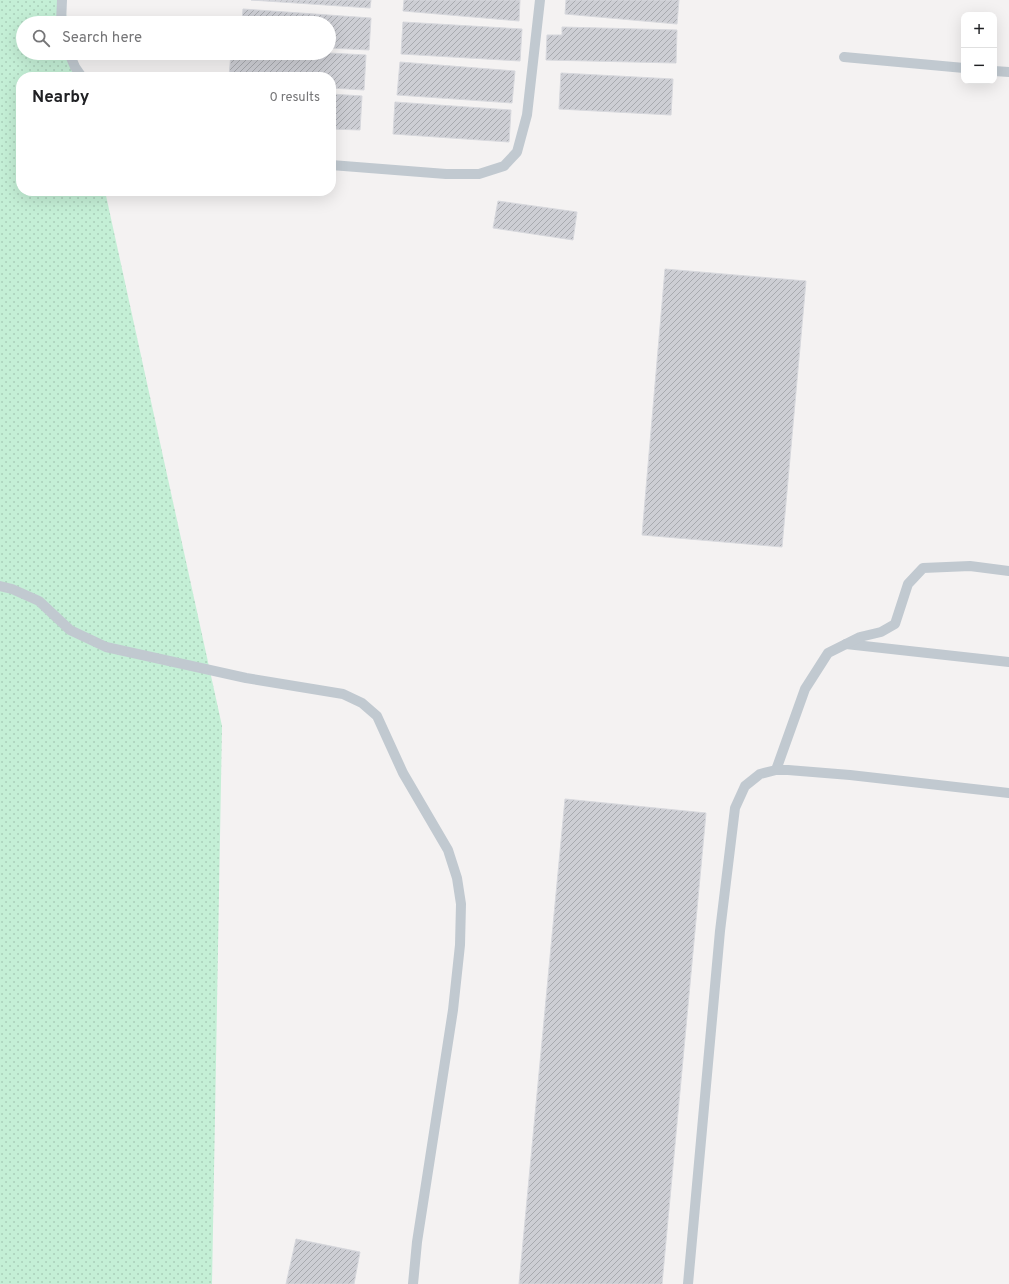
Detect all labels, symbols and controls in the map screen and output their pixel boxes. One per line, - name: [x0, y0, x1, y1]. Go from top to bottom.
- map controls: [961, 12, 997, 84]
- button: +: [961, 12, 997, 48]
- search box: [16, 16, 336, 60]
- icon: search: [30, 27, 52, 49]
- text: Search here: [62, 29, 142, 48]
- button: −: [961, 48, 997, 84]
- text: Nearby: [32, 87, 89, 109]
- text: 0 results: [269, 90, 320, 106]

